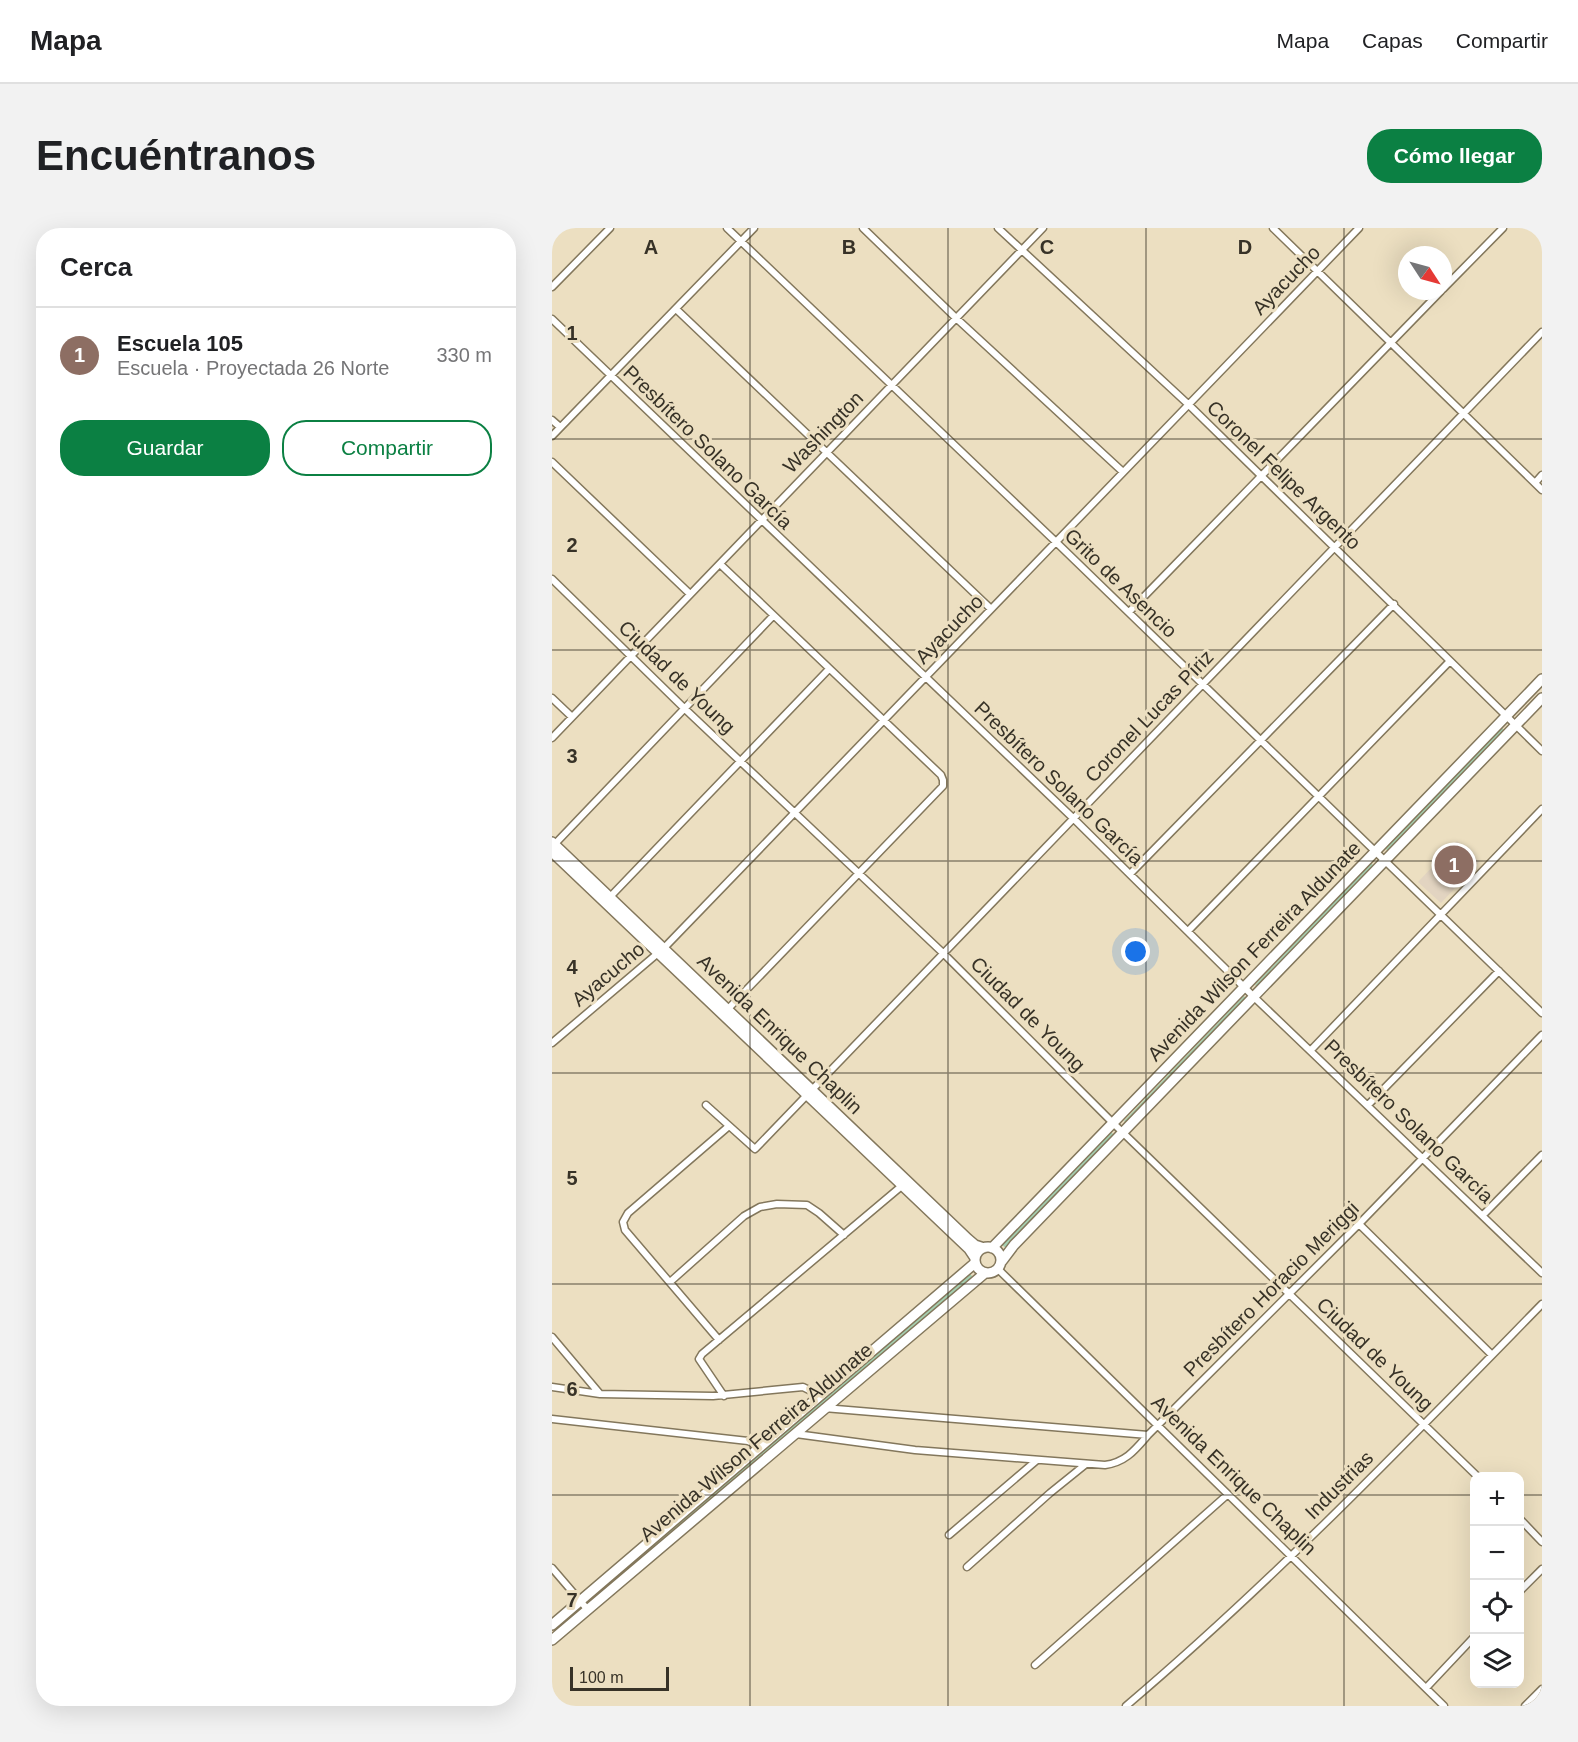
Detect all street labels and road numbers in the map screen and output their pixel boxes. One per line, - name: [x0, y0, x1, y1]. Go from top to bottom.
- street label: Ayacucho: [1248, 241, 1324, 319]
- street label: Presbítero Solano García: [619, 361, 797, 534]
- street label: Washington: [779, 387, 867, 477]
- street label: Coronel Felipe Argento: [1203, 396, 1365, 554]
- street label: Grito de Asencio: [1061, 524, 1181, 642]
- street label: Ayacucho: [911, 590, 987, 668]
- street label: Ciudad de Young: [615, 616, 739, 738]
- street label: Coronel Lucas Píriz: [1080, 646, 1218, 786]
- street label: Presbítero Solano García: [970, 697, 1148, 870]
- street label: Avenida Wilson Ferreira Aldunate: [1143, 837, 1365, 1065]
- street label: Ayacucho: [567, 937, 649, 1011]
- street label: Avenida Enrique Chaplin: [693, 950, 867, 1118]
- street label: Ciudad de Young: [966, 952, 1090, 1076]
- street label: Presbítero Solano García: [1320, 1035, 1498, 1208]
- street label: Presbítero Horacio Meriggi: [1179, 1197, 1363, 1381]
- street label: Ciudad de Young: [1313, 1293, 1437, 1415]
- street label: Avenida Wilson Ferreira Aldunate: [635, 1338, 877, 1546]
- street label: Avenida Enrique Chaplin: [1147, 1391, 1321, 1559]
- street label: Industrias: [1301, 1447, 1377, 1523]

